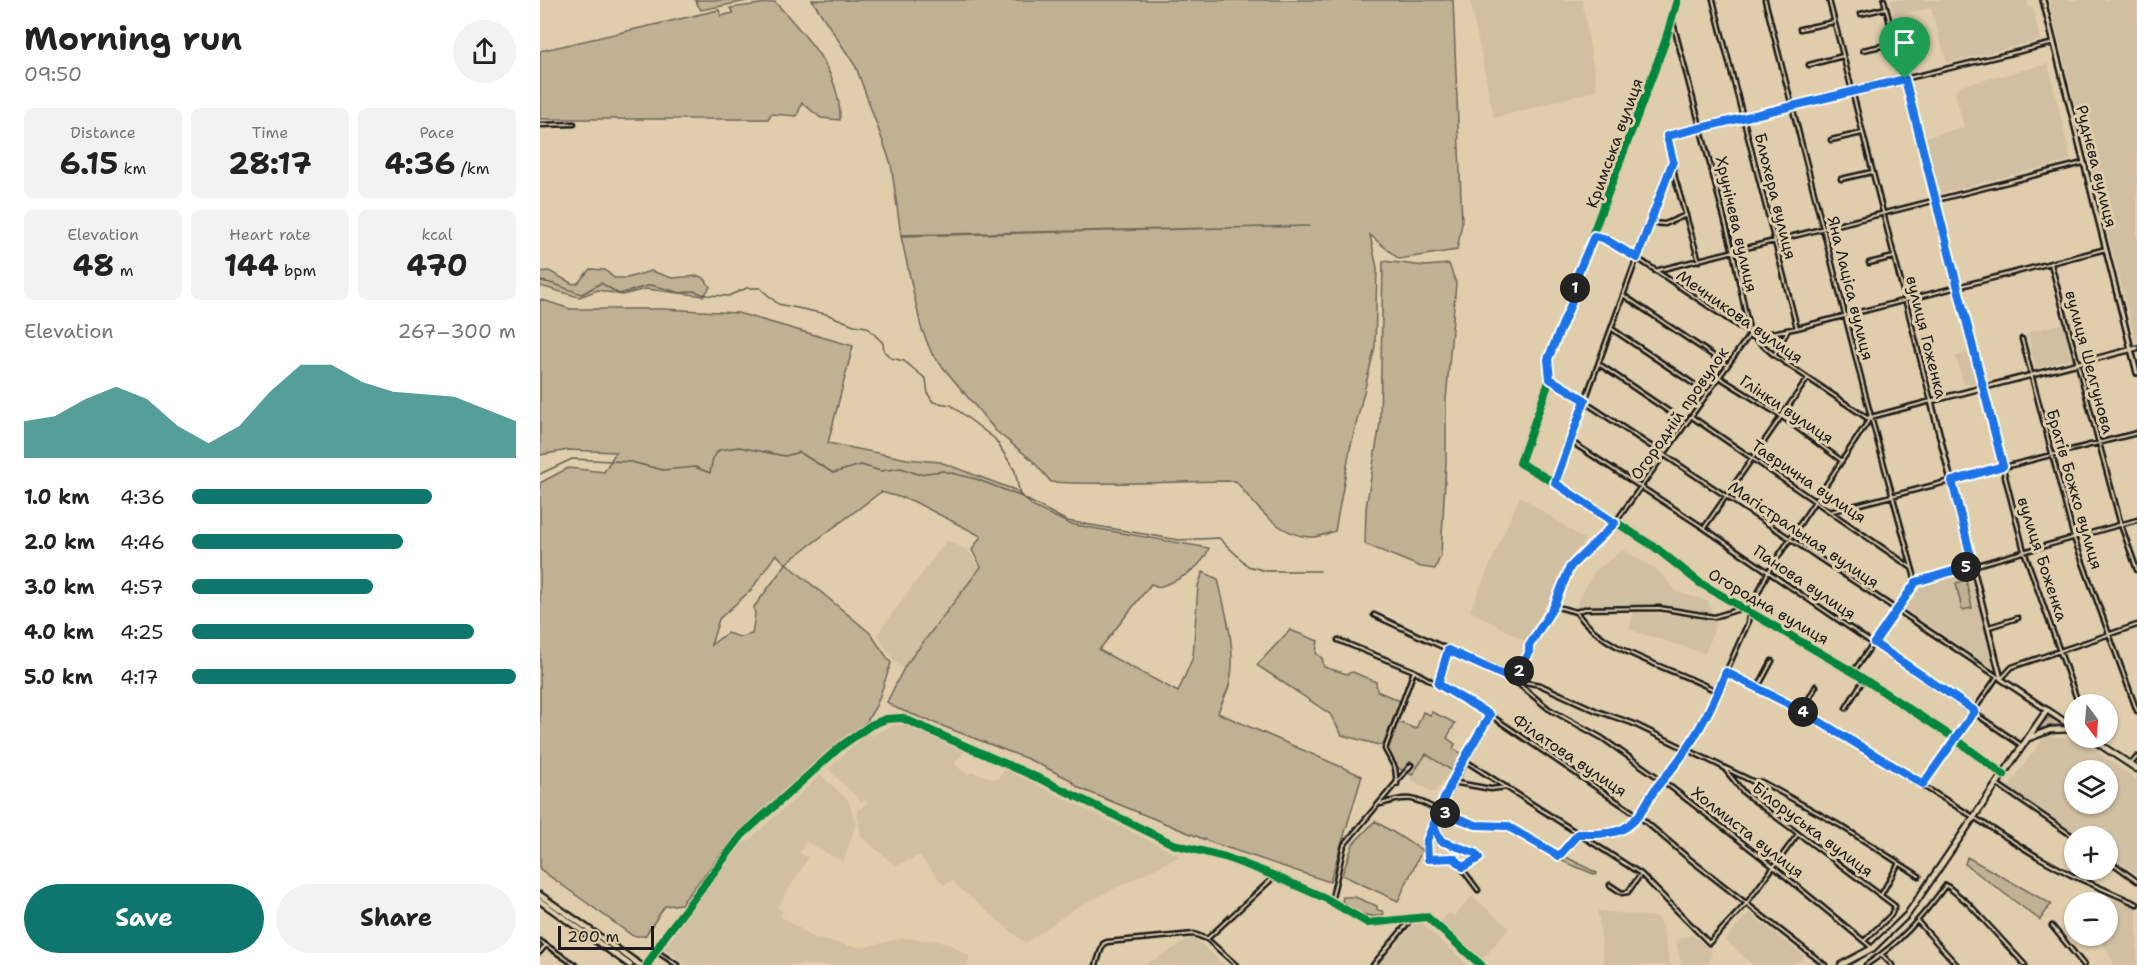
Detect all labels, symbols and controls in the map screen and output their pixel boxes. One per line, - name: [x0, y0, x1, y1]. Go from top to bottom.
- text: Morning run: [24, 16, 242, 61]
- pin: [1879, 17, 1930, 79]
- button: share: [453, 20, 516, 83]
- icon: arrive: [1888, 26, 1921, 59]
- text: 09:50: [24, 61, 82, 87]
- street label: Кримська вулиця: [1581, 75, 1648, 211]
- street label: Руднєва вулиця: [2071, 103, 2122, 229]
- text: Distance: [70, 122, 136, 143]
- text: Time: [252, 122, 288, 143]
- text: Pace: [419, 122, 455, 143]
- street label: Блюхера вулиця: [1750, 131, 1801, 262]
- text: 6.15: [60, 143, 118, 184]
- text: 28:17: [228, 143, 312, 184]
- text: 4:36: [385, 143, 455, 184]
- street label: Хрунічева вулиця: [1711, 154, 1762, 294]
- text: km: [118, 158, 146, 179]
- text: /km: [455, 158, 489, 179]
- street label: Яна Лаціса вулиця: [1822, 214, 1879, 362]
- text: Elevation: [67, 224, 139, 245]
- text: Heart rate: [229, 224, 311, 245]
- text: kcal: [421, 224, 453, 245]
- text: 48: [72, 245, 114, 286]
- text: 144: [224, 245, 279, 286]
- text: 470: [406, 245, 468, 286]
- text: m: [114, 260, 134, 281]
- text: bpm: [279, 260, 316, 281]
- street label: Мечникова вулиця: [1672, 265, 1807, 368]
- pin: 1: [1560, 273, 1590, 303]
- street label: вулиця Гоженка: [1901, 274, 1952, 401]
- text: 1: [1571, 277, 1579, 298]
- street label: вулиця Шелгунова: [2060, 288, 2119, 436]
- text: Elevation: [24, 318, 114, 344]
- text: 267–300 m: [398, 318, 516, 344]
- street label: Огородній провулок: [1626, 342, 1734, 484]
- street label: Глінки вулиця: [1736, 370, 1838, 449]
- street label: Братів Божко вулиця: [2042, 407, 2107, 572]
- street label: Таврична вулиця: [1747, 435, 1870, 528]
- street label: Магістральная вулиця: [1724, 476, 1883, 593]
- text: 1.0 km: [24, 484, 89, 510]
- text: 4:36: [120, 484, 165, 510]
- street label: вулиця Боженка: [2013, 494, 2073, 624]
- text: 2.0 km: [24, 529, 95, 555]
- text: 4:46: [120, 529, 165, 555]
- street label: Панова вулиця: [1749, 540, 1860, 624]
- pin: 5: [1951, 552, 1981, 582]
- text: 5: [1961, 556, 1971, 577]
- street label: Огородна вулиця: [1705, 563, 1833, 650]
- text: 3.0 km: [24, 574, 95, 600]
- text: 4:57: [120, 574, 163, 600]
- text: 4.0 km: [24, 619, 94, 645]
- text: 4:25: [120, 619, 164, 645]
- pin: 2: [1504, 656, 1534, 686]
- text: 2: [1513, 660, 1525, 681]
- text: 5.0 km: [24, 664, 93, 690]
- text: 4:17: [120, 664, 159, 690]
- north arrow: [2064, 694, 2118, 748]
- map controls: [2064, 694, 2118, 946]
- pin: 4: [1788, 697, 1818, 727]
- text: 4: [1797, 701, 1809, 722]
- street label: Філатова вулиця: [1508, 709, 1631, 801]
- button: layers: [2064, 760, 2118, 814]
- street label: Білоруська вулиця: [1748, 777, 1878, 882]
- street label: Холмиста вулиця: [1687, 782, 1808, 883]
- pin: 3: [1430, 798, 1460, 828]
- text: 3: [1439, 802, 1451, 823]
- button: +: [2064, 826, 2118, 880]
- button: Save: [24, 884, 264, 953]
- button: Share: [276, 884, 516, 953]
- button: −: [2064, 892, 2118, 946]
- scale bar: [558, 923, 654, 950]
- text: 200 m: [567, 926, 619, 947]

